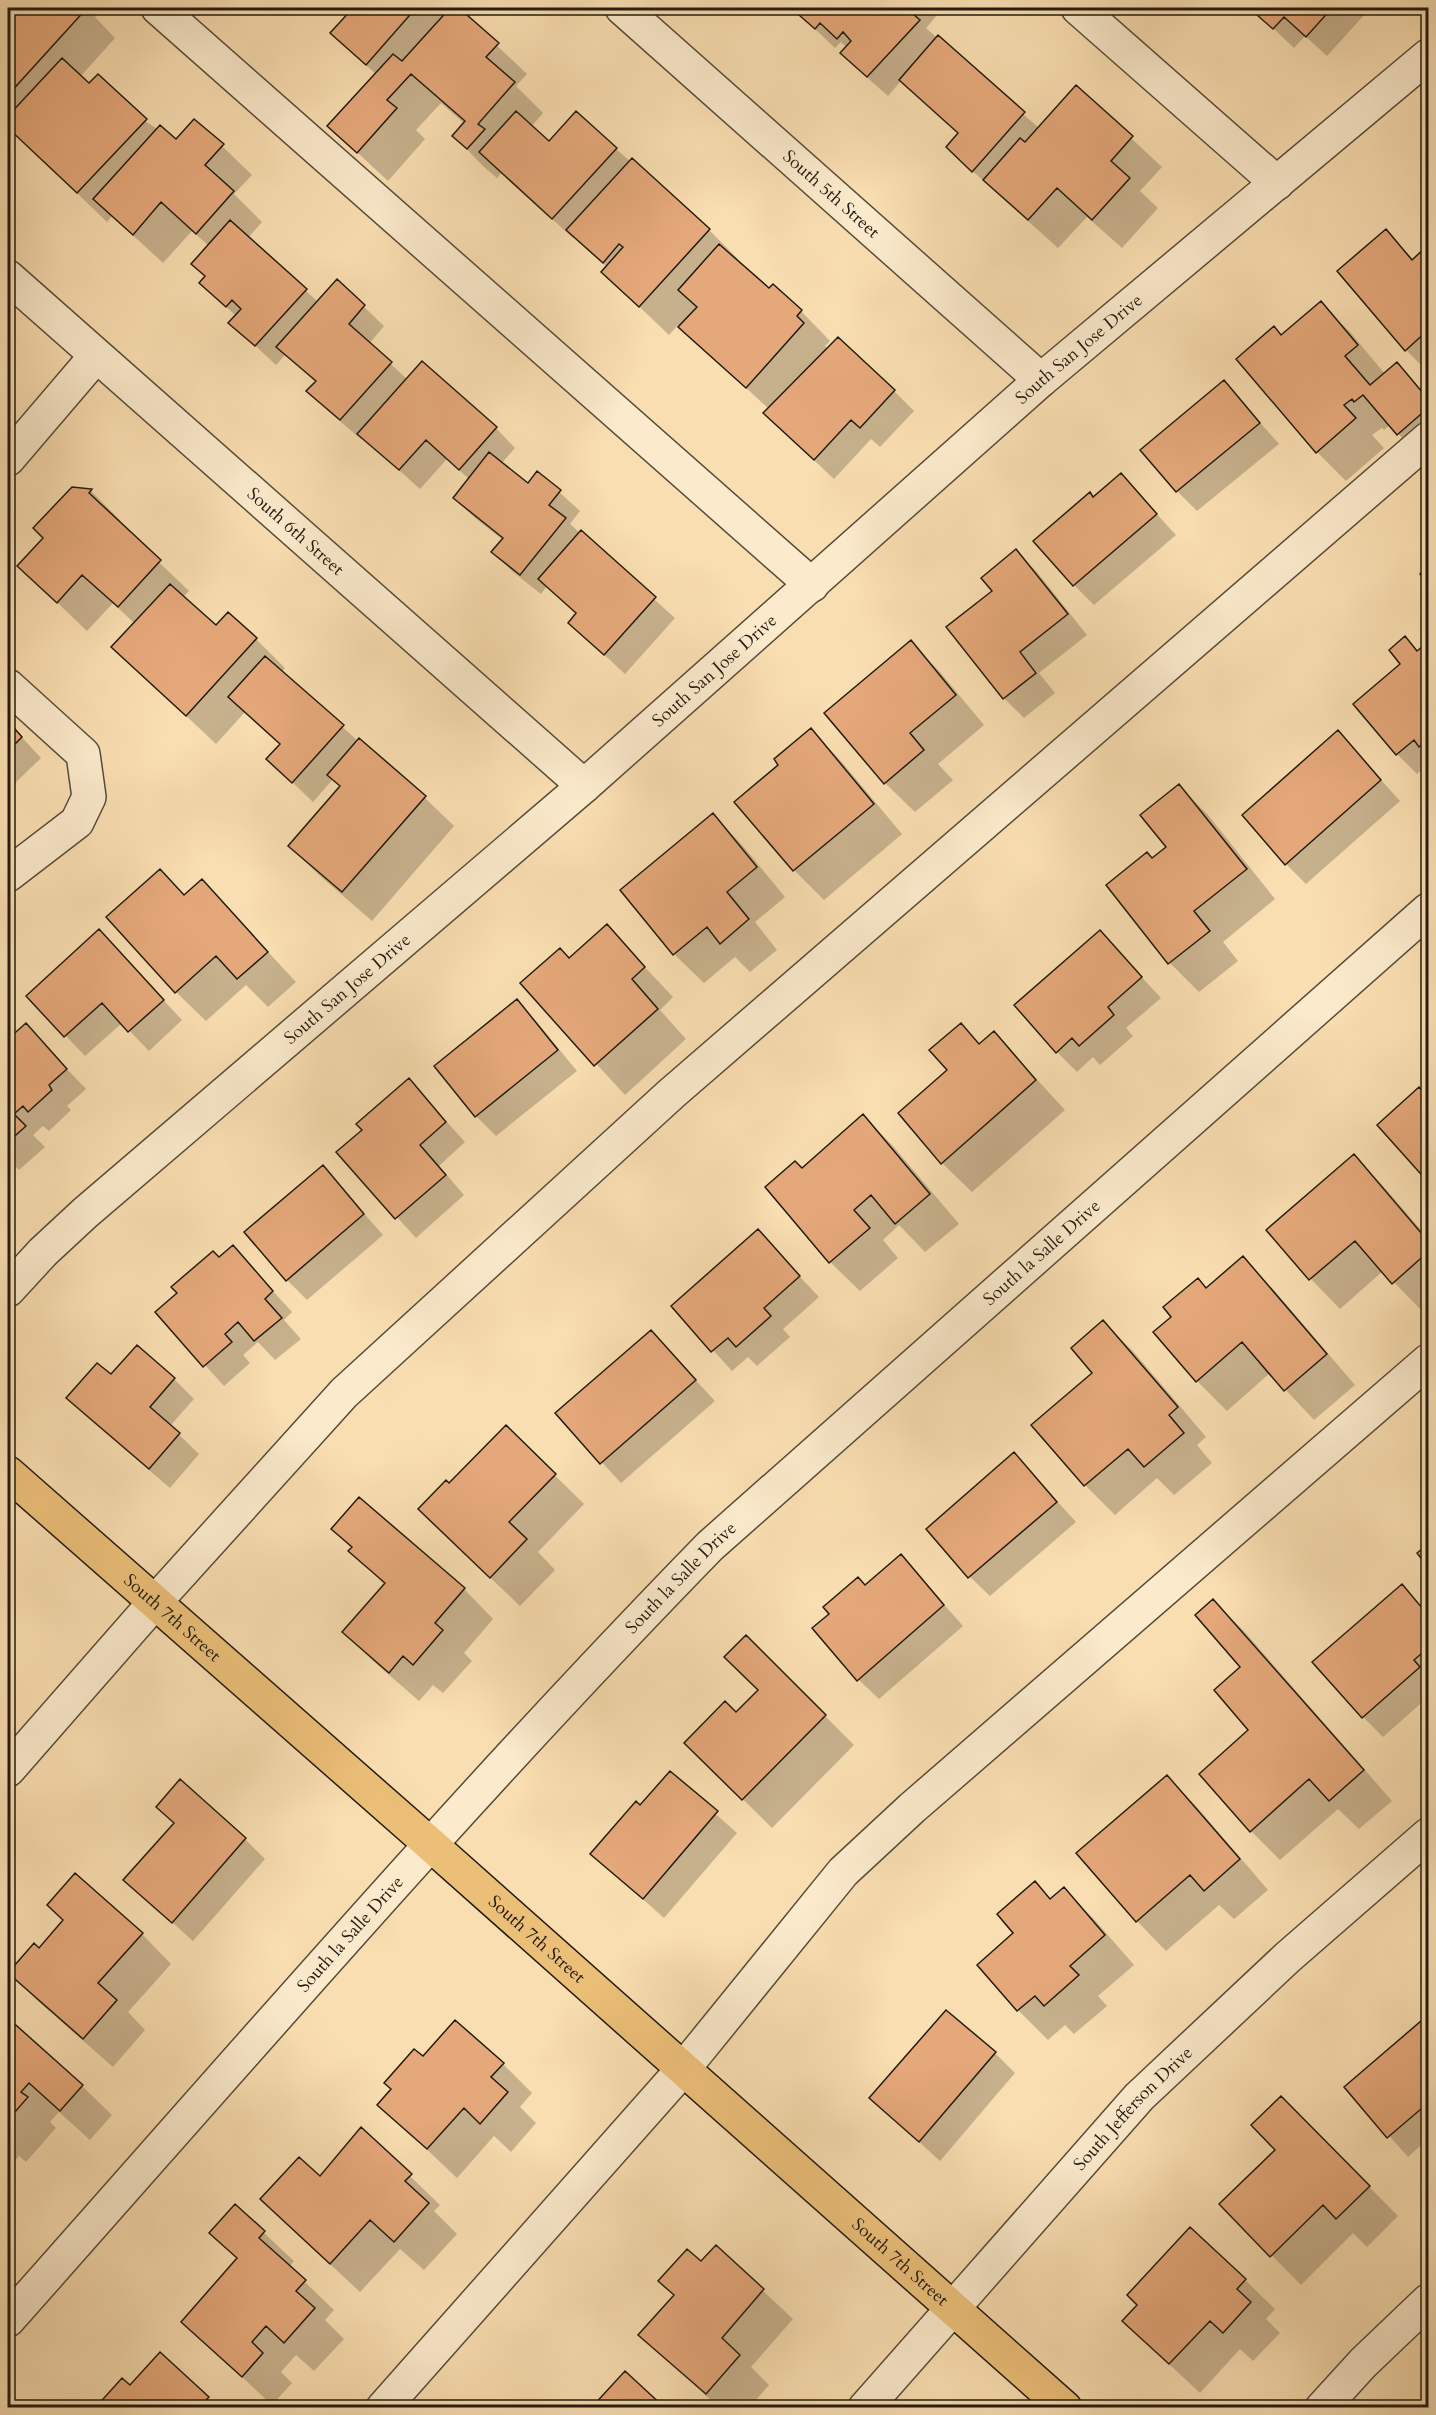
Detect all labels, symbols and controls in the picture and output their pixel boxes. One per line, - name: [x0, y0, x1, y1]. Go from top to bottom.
- street label: South 5th Street: [777, 144, 886, 244]
- street label: South San Jose Drive: [1010, 288, 1148, 410]
- street label: South 6th Street: [242, 481, 350, 581]
- street label: South San Jose Drive: [646, 608, 782, 733]
- street label: South San Jose Drive: [278, 927, 416, 1050]
- street label: South la Salle Drive: [978, 1194, 1106, 1311]
- street label: South la Salle Drive: [619, 1516, 742, 1639]
- street label: South 7th Street: [118, 1568, 227, 1667]
- street label: South la Salle Drive: [291, 1870, 409, 1998]
- street label: South 7th Street: [483, 1889, 591, 1989]
- street label: South Jefferson Drive: [1067, 2041, 1198, 2176]
- street label: South 7th Street: [846, 2212, 955, 2312]

